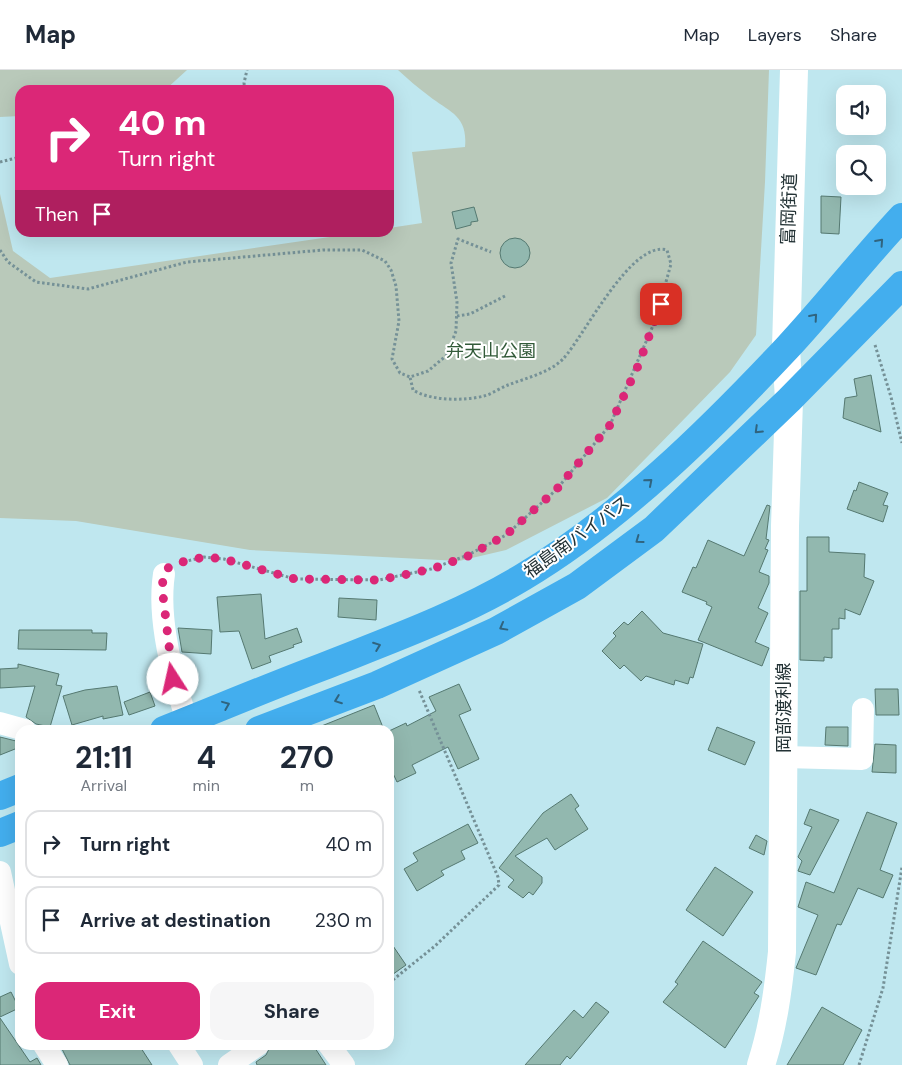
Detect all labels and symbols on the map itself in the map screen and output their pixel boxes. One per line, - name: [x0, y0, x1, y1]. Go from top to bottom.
- street label: 富岡街道: [776, 173, 802, 245]
- one-way arrow: [874, 238, 883, 247]
- pin: [640, 283, 682, 325]
- one-way arrow: [808, 314, 817, 323]
- park label: 弁天山公園: [446, 339, 536, 363]
- one-way arrow: [755, 424, 764, 433]
- one-way arrow: [644, 478, 653, 487]
- street label: 福島南バイパス: [519, 490, 635, 584]
- one-way arrow: [635, 534, 645, 543]
- one-way arrow: [499, 621, 508, 631]
- one-way arrow: [372, 641, 381, 652]
- position arrow: [146, 652, 198, 704]
- street label: 岡部渡利線: [772, 663, 796, 753]
- one-way arrow: [334, 694, 343, 704]
- one-way arrow: [221, 701, 230, 712]

